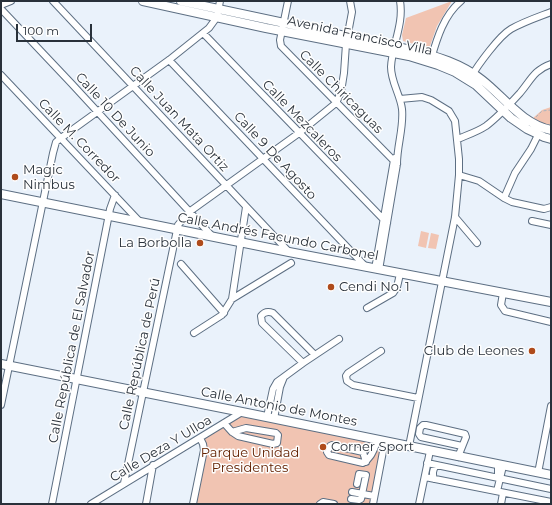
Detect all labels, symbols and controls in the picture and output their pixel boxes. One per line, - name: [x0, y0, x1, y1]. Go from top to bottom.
- street label: Avenida Francisco Villa: [286, 13, 434, 59]
- scale bar: [18, 16, 94, 42]
- text: 100 m: [23, 23, 59, 38]
- street label: Calle Chiricaguas: [296, 47, 386, 137]
- street label: Calle Juan Mata Ortiz: [126, 63, 232, 175]
- street label: Calle 10 De Junio: [72, 70, 158, 160]
- street label: Calle Mezcaleros: [259, 77, 345, 165]
- street label: Calle M. Corredor: [35, 96, 123, 186]
- street label: Calle 9 De Agosto: [230, 109, 320, 203]
- place label: Magic Nimbus: [23, 162, 75, 193]
- marker: Magic Nimbus: [10, 172, 20, 182]
- street label: Calle Andrés Facundo Carbonel: [176, 210, 380, 264]
- place label: La Borbolla: [119, 235, 192, 251]
- marker: La Borbolla: [195, 238, 205, 248]
- street label: Calle República de El Salvador: [46, 250, 98, 444]
- street label: Calle República de Perú: [116, 277, 164, 431]
- place label: Cendi No. 1: [339, 279, 410, 295]
- marker: Cendi No. 1: [326, 282, 336, 292]
- place label: Club de Leones: [424, 343, 524, 359]
- marker: Club de Leones: [527, 346, 537, 356]
- street label: Calle Antonio de Montes: [200, 384, 358, 430]
- street label: Calle Deza Y Ulloa: [107, 412, 215, 486]
- place label: Corner Sport: [331, 439, 414, 455]
- marker: Corner Sport: [318, 442, 328, 452]
- park label: Parque Unidad Presidentes: [201, 445, 299, 476]

